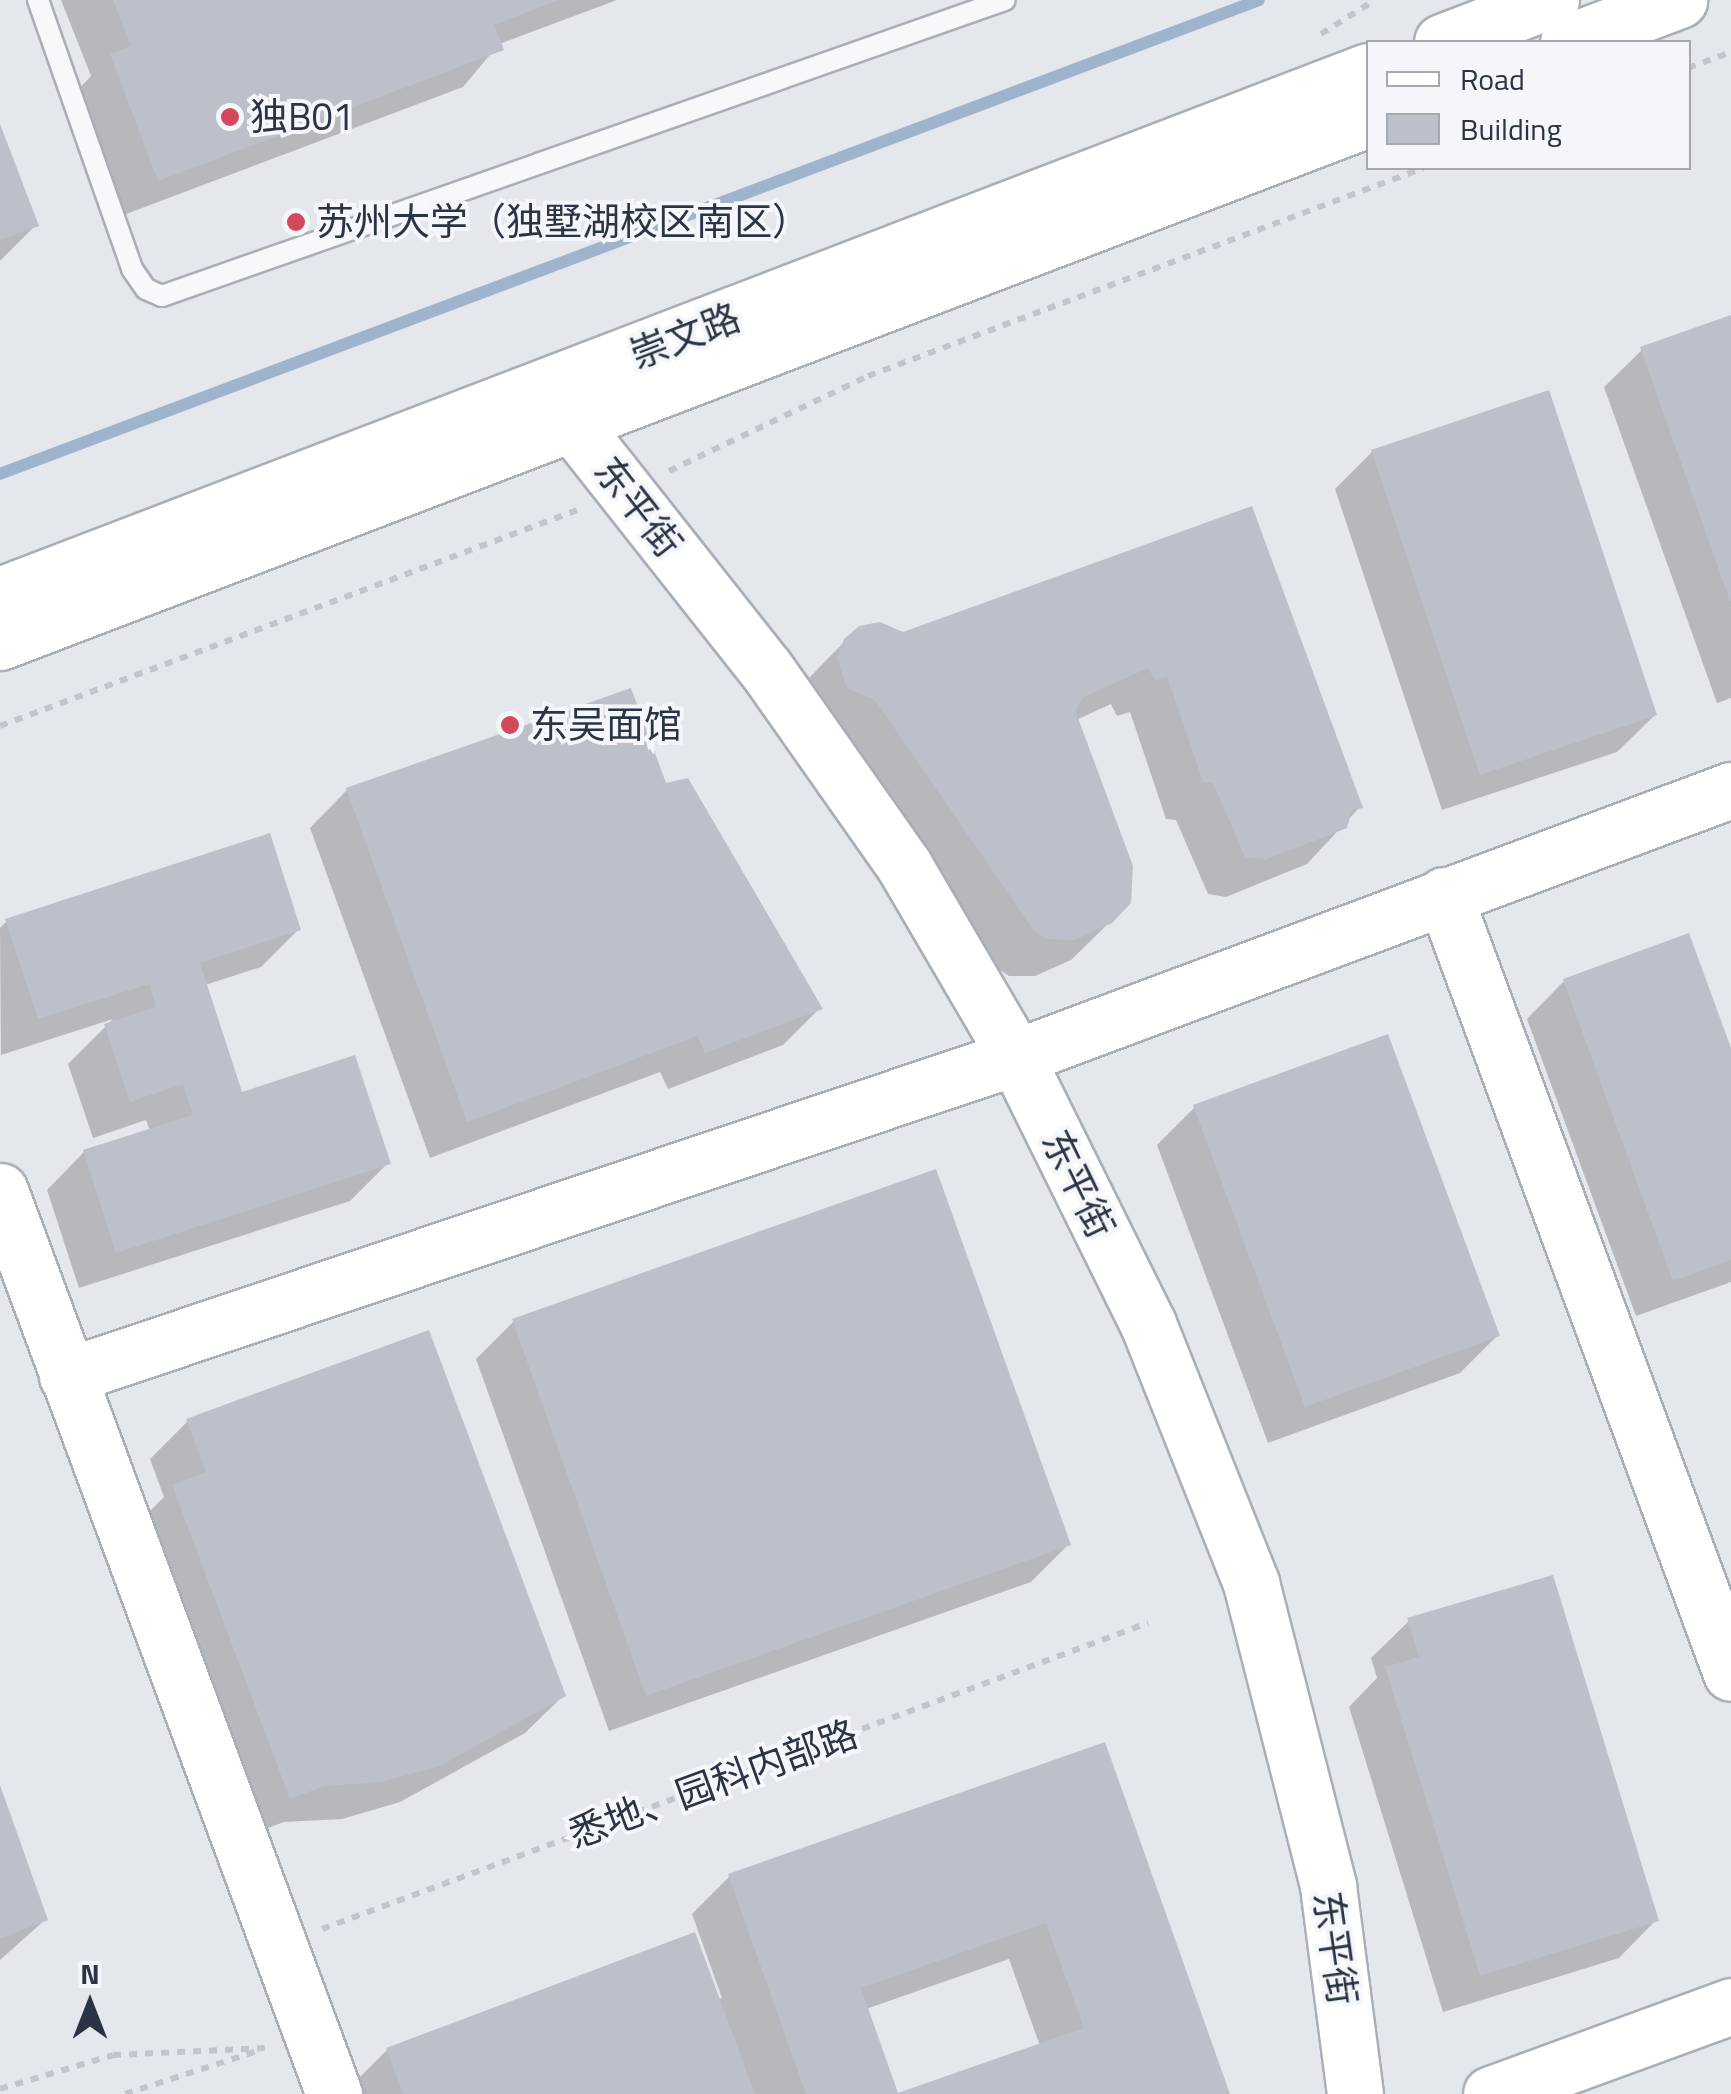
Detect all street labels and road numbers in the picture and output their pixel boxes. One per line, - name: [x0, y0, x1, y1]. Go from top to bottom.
- street label: 崇文路: [624, 294, 746, 378]
- street label: 东平街: [585, 448, 691, 566]
- street label: 东平街: [1033, 1123, 1123, 1245]
- street label: 悉地、园科内部路: [562, 1711, 864, 1857]
- street label: 东平街: [1304, 1888, 1366, 2008]

